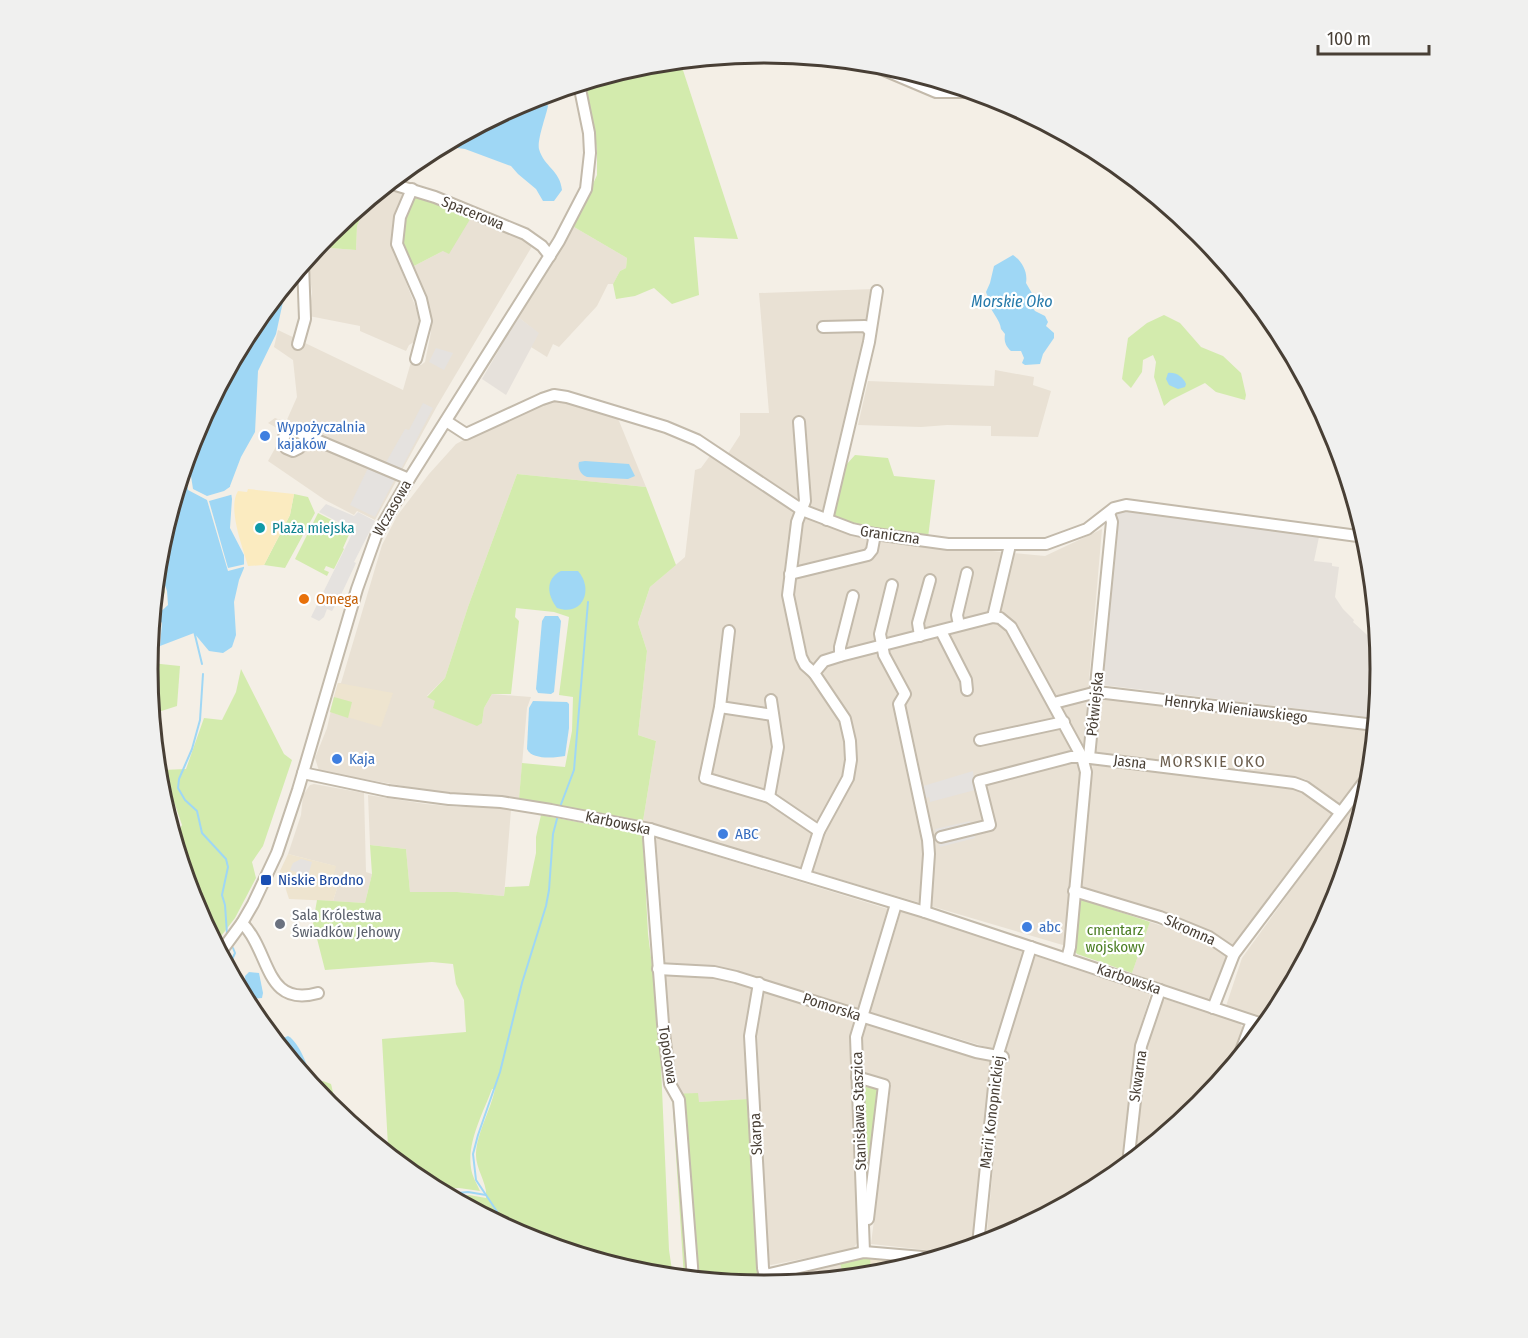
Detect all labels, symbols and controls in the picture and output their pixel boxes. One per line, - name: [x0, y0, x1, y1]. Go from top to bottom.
- scale bar: [1318, 18, 1429, 56]
- text: 100 m: [1327, 28, 1371, 50]
- street label: Spacerowa: [439, 192, 507, 234]
- water label: Morskie Oko: [971, 292, 1053, 311]
- place label: Wypożyczalnia kajaków: [277, 418, 366, 453]
- marker: Wypożyczalnia kajaków: [258, 429, 272, 443]
- street label: Wczasowa: [369, 477, 415, 539]
- place label: Plaża miejska: [272, 519, 355, 537]
- marker: Plaża miejska: [253, 521, 267, 535]
- street label: Graniczna: [859, 522, 921, 548]
- place label: Omega: [316, 590, 358, 608]
- marker: Omega: [297, 592, 311, 606]
- street label: Półwiejska: [1083, 671, 1107, 737]
- street label: Henryka Wieniawskiego: [1163, 691, 1309, 727]
- place label: Kaja: [349, 750, 375, 768]
- street label: Jasna: [1113, 751, 1147, 773]
- marker: Kaja: [330, 752, 344, 766]
- district label: MORSKIE OKO: [1160, 752, 1266, 771]
- street label: Karbowska: [584, 807, 652, 839]
- place label: ABC: [735, 825, 759, 843]
- marker: ABC: [716, 827, 730, 841]
- place label: Niskie Brodno: [278, 871, 364, 889]
- marker: Niskie Brodno: [259, 873, 273, 887]
- place label: Sala Królestwa Świadków Jehowy: [292, 906, 401, 941]
- street label: Skromna: [1162, 911, 1218, 949]
- marker: Sala Królestwa Świadków Jehowy: [273, 917, 287, 931]
- place label: abc: [1039, 918, 1061, 936]
- marker: abc: [1020, 920, 1034, 934]
- park label: cmentarz wojskowy: [1085, 921, 1145, 956]
- street label: Karbowska: [1095, 960, 1163, 998]
- street label: Pomorska: [801, 989, 863, 1025]
- street label: Topolowa: [655, 1025, 681, 1085]
- street label: Skwarna: [1125, 1049, 1151, 1103]
- street label: Stanisława Staszica: [848, 1051, 870, 1171]
- street label: Marii Konopnickiej: [976, 1054, 1008, 1170]
- street label: Skarpa: [746, 1113, 766, 1155]

